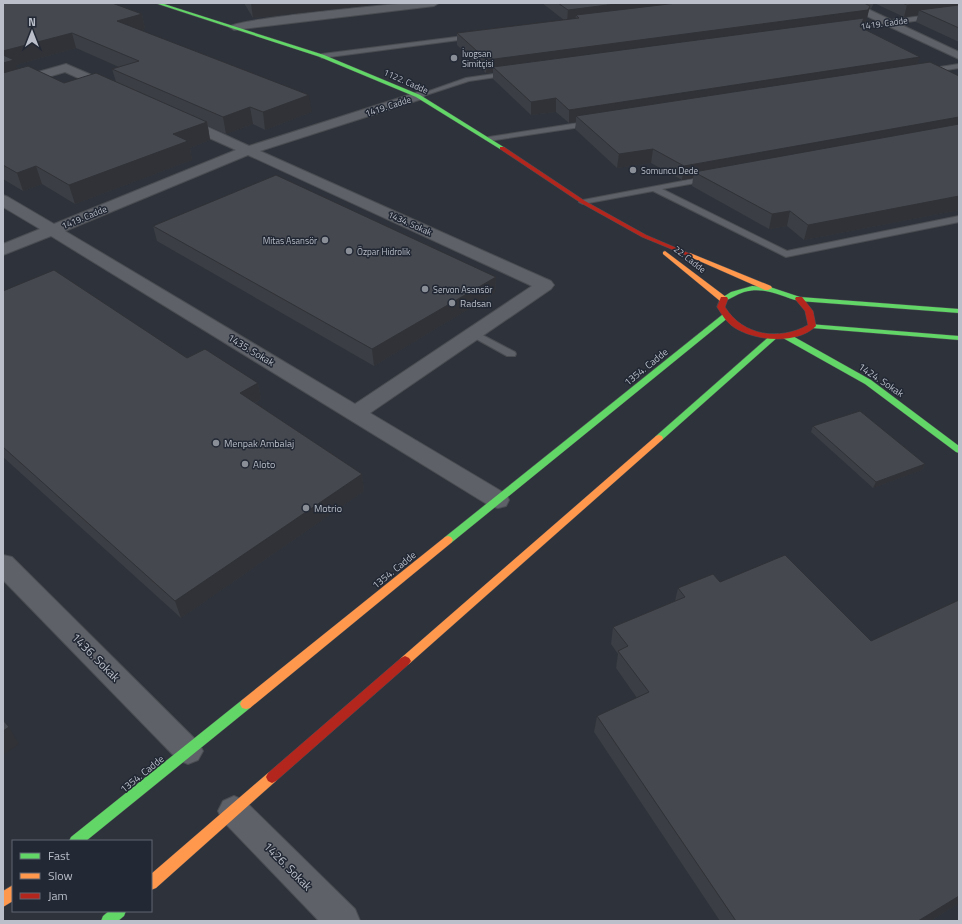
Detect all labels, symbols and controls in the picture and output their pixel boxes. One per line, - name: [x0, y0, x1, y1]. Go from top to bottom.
- north arrow: [12, 12, 52, 52]
- street label: 1419. Cadde: [860, 13, 909, 33]
- text: N: [28, 14, 36, 30]
- place label: İvogsan Simitçisi: [462, 47, 494, 70]
- marker: İvogsan Simitçisi: [449, 53, 459, 63]
- street label: 1122. Cadde: [382, 65, 431, 97]
- street label: 1419. Cadde: [363, 92, 413, 120]
- place label: Somuncu Dede: [641, 164, 699, 177]
- marker: Somuncu Dede: [628, 165, 638, 175]
- street label: 1419. Cadde: [60, 202, 109, 232]
- street label: 1434. Sokak: [386, 208, 435, 239]
- place label: Mitas Asansör: [263, 234, 317, 247]
- marker: Mitas Asansör: [320, 235, 330, 245]
- street label: 22. Cadde: [671, 242, 709, 276]
- place label: Özpar Hidrolik: [357, 245, 411, 258]
- marker: Özpar Hidrolik: [344, 246, 354, 256]
- place label: Servon Asansör: [433, 283, 492, 296]
- marker: Servon Asansör: [420, 284, 430, 294]
- place label: Radsan: [460, 296, 492, 311]
- marker: Radsan: [447, 298, 457, 308]
- street label: 1435. Sokak: [225, 330, 277, 370]
- street label: 1354. Cadde: [621, 345, 671, 389]
- street label: 1424. Sokak: [855, 359, 907, 401]
- place label: Menpak Ambalaj: [224, 436, 294, 451]
- marker: Menpak Ambalaj: [211, 438, 221, 448]
- place label: Aloto: [253, 457, 275, 472]
- marker: Aloto: [240, 459, 250, 469]
- place label: Motrio: [314, 501, 342, 516]
- marker: Motrio: [301, 503, 311, 513]
- street label: 1354. Cadde: [369, 548, 419, 592]
- street label: 1436. Sokak: [67, 628, 125, 686]
- street label: 1354. Cadde: [117, 752, 167, 796]
- street label: 1426. Sokak: [259, 837, 317, 895]
- legend: [12, 840, 152, 912]
- text: Fast: [48, 846, 71, 865]
- text: Slow: [48, 866, 73, 885]
- text: Jam: [48, 886, 68, 905]

